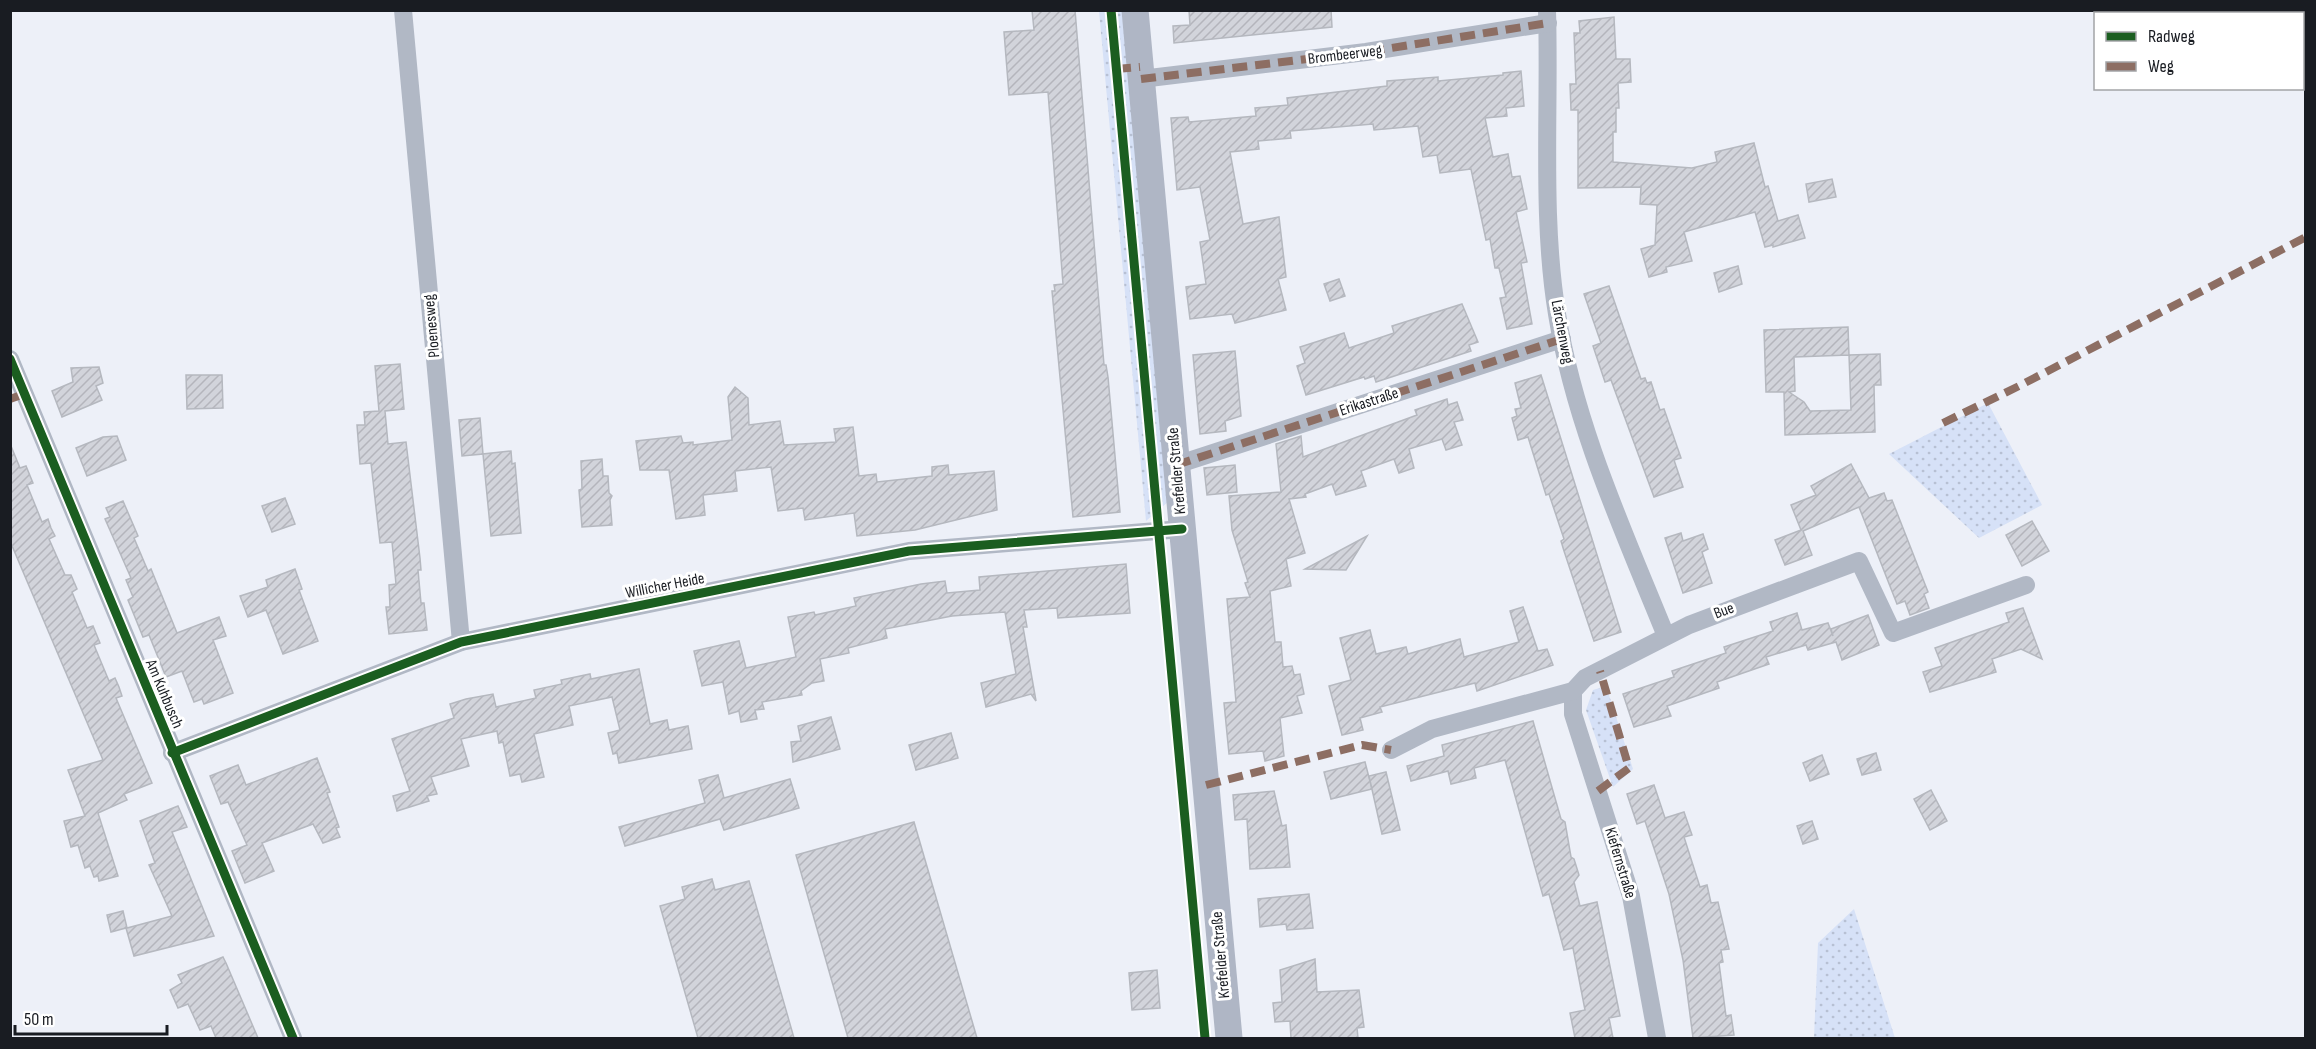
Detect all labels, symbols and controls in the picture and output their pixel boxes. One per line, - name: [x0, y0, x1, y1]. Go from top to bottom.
- legend: [2094, 12, 2304, 90]
- text: Radweg: [2148, 26, 2195, 47]
- street label: Brombeerweg: [1307, 41, 1383, 69]
- text: Weg: [2148, 56, 2174, 77]
- street label: Ploenesweg: [420, 294, 444, 358]
- street label: Lärchenweg: [1547, 298, 1577, 366]
- street label: Erikastraße: [1337, 384, 1401, 420]
- street label: Krefelder Straße: [1164, 427, 1190, 515]
- street label: Willicher Heide: [624, 569, 706, 603]
- street label: Bue: [1711, 599, 1737, 623]
- street label: Am Kuhbusch: [141, 656, 187, 731]
- street label: Kiefernstraße: [1600, 825, 1640, 901]
- street label: Krefelder Straße: [1208, 911, 1234, 999]
- scale bar: [15, 998, 166, 1036]
- text: 50 m: [24, 1009, 54, 1030]

